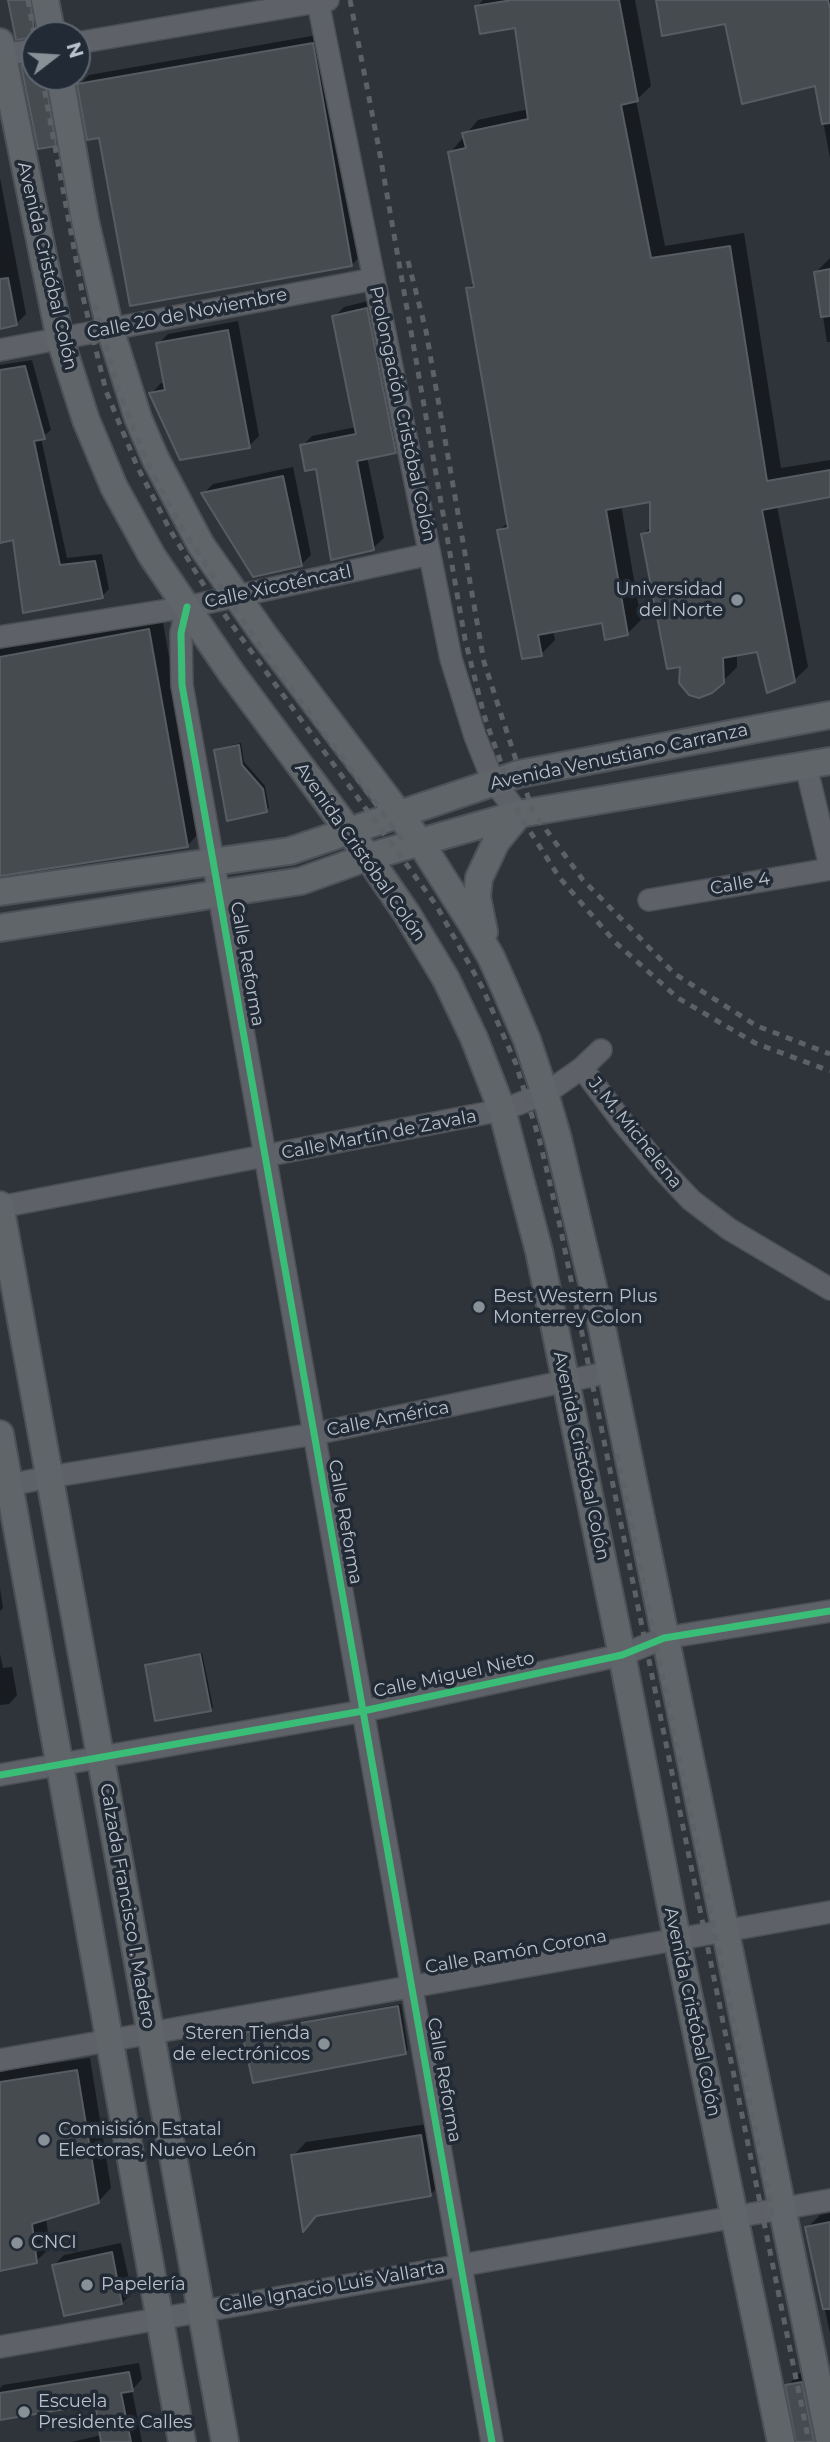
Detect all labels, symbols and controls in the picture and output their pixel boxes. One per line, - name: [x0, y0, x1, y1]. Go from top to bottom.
- north arrow: [21, 21, 91, 91]
- text: N: [61, 40, 88, 61]
- street label: Avenida Cristóbal Colón: [12, 160, 82, 372]
- street label: Calle 20 de Noviembre: [85, 284, 289, 344]
- street label: Prolongación Cristóbal Colón: [364, 284, 440, 544]
- street label: Calle Xicoténcatl: [203, 561, 353, 613]
- place label: Universidad del Norte: [616, 579, 723, 622]
- marker: Universidad del Norte: [729, 592, 745, 608]
- street label: Avenida Venustiano Carranza: [488, 719, 750, 795]
- street label: Avenida Cristóbal Colón: [290, 758, 430, 946]
- street label: Calle 4: [708, 868, 772, 900]
- street label: Calle Reforma: [225, 900, 269, 1028]
- street label: J. M. Michelena: [584, 1073, 686, 1193]
- street label: Calle Martín de Zavala: [280, 1105, 478, 1165]
- place label: Best Western Plus Monterrey Colon: [493, 1286, 657, 1328]
- marker: Best Western Plus Monterrey Colon: [471, 1299, 487, 1315]
- street label: Avenida Cristóbal Colón: [548, 1349, 614, 1563]
- street label: Calle América: [325, 1397, 451, 1441]
- street label: Calle Reforma: [323, 1458, 367, 1586]
- street label: Calle Miguel Nieto: [372, 1647, 536, 1703]
- street label: Calzada Francisco I. Madero: [95, 1782, 159, 2030]
- street label: Avenida Cristóbal Colón: [659, 1905, 725, 2119]
- street label: Calle Ramón Corona: [424, 1925, 608, 1979]
- street label: Calle Reforma: [422, 2016, 466, 2144]
- place label: Steren Tienda de electrónicos: [173, 2023, 310, 2066]
- marker: Steren Tienda de electrónicos: [316, 2036, 332, 2052]
- place label: Comisisión Estatal Electoras, Nuevo León: [58, 2119, 256, 2162]
- marker: Comisisión Estatal Electoras, Nuevo León: [36, 2132, 52, 2148]
- place label: CNCI: [31, 2232, 77, 2254]
- marker: CNCI: [9, 2235, 25, 2251]
- street label: Calle Ignacio Luis Vallarta: [218, 2257, 446, 2317]
- place label: Papelería: [101, 2274, 186, 2296]
- marker: Papelería: [79, 2277, 95, 2293]
- place label: Escuela Presidente Calles: [38, 2391, 192, 2434]
- marker: Escuela Presidente Calles: [16, 2404, 32, 2420]

